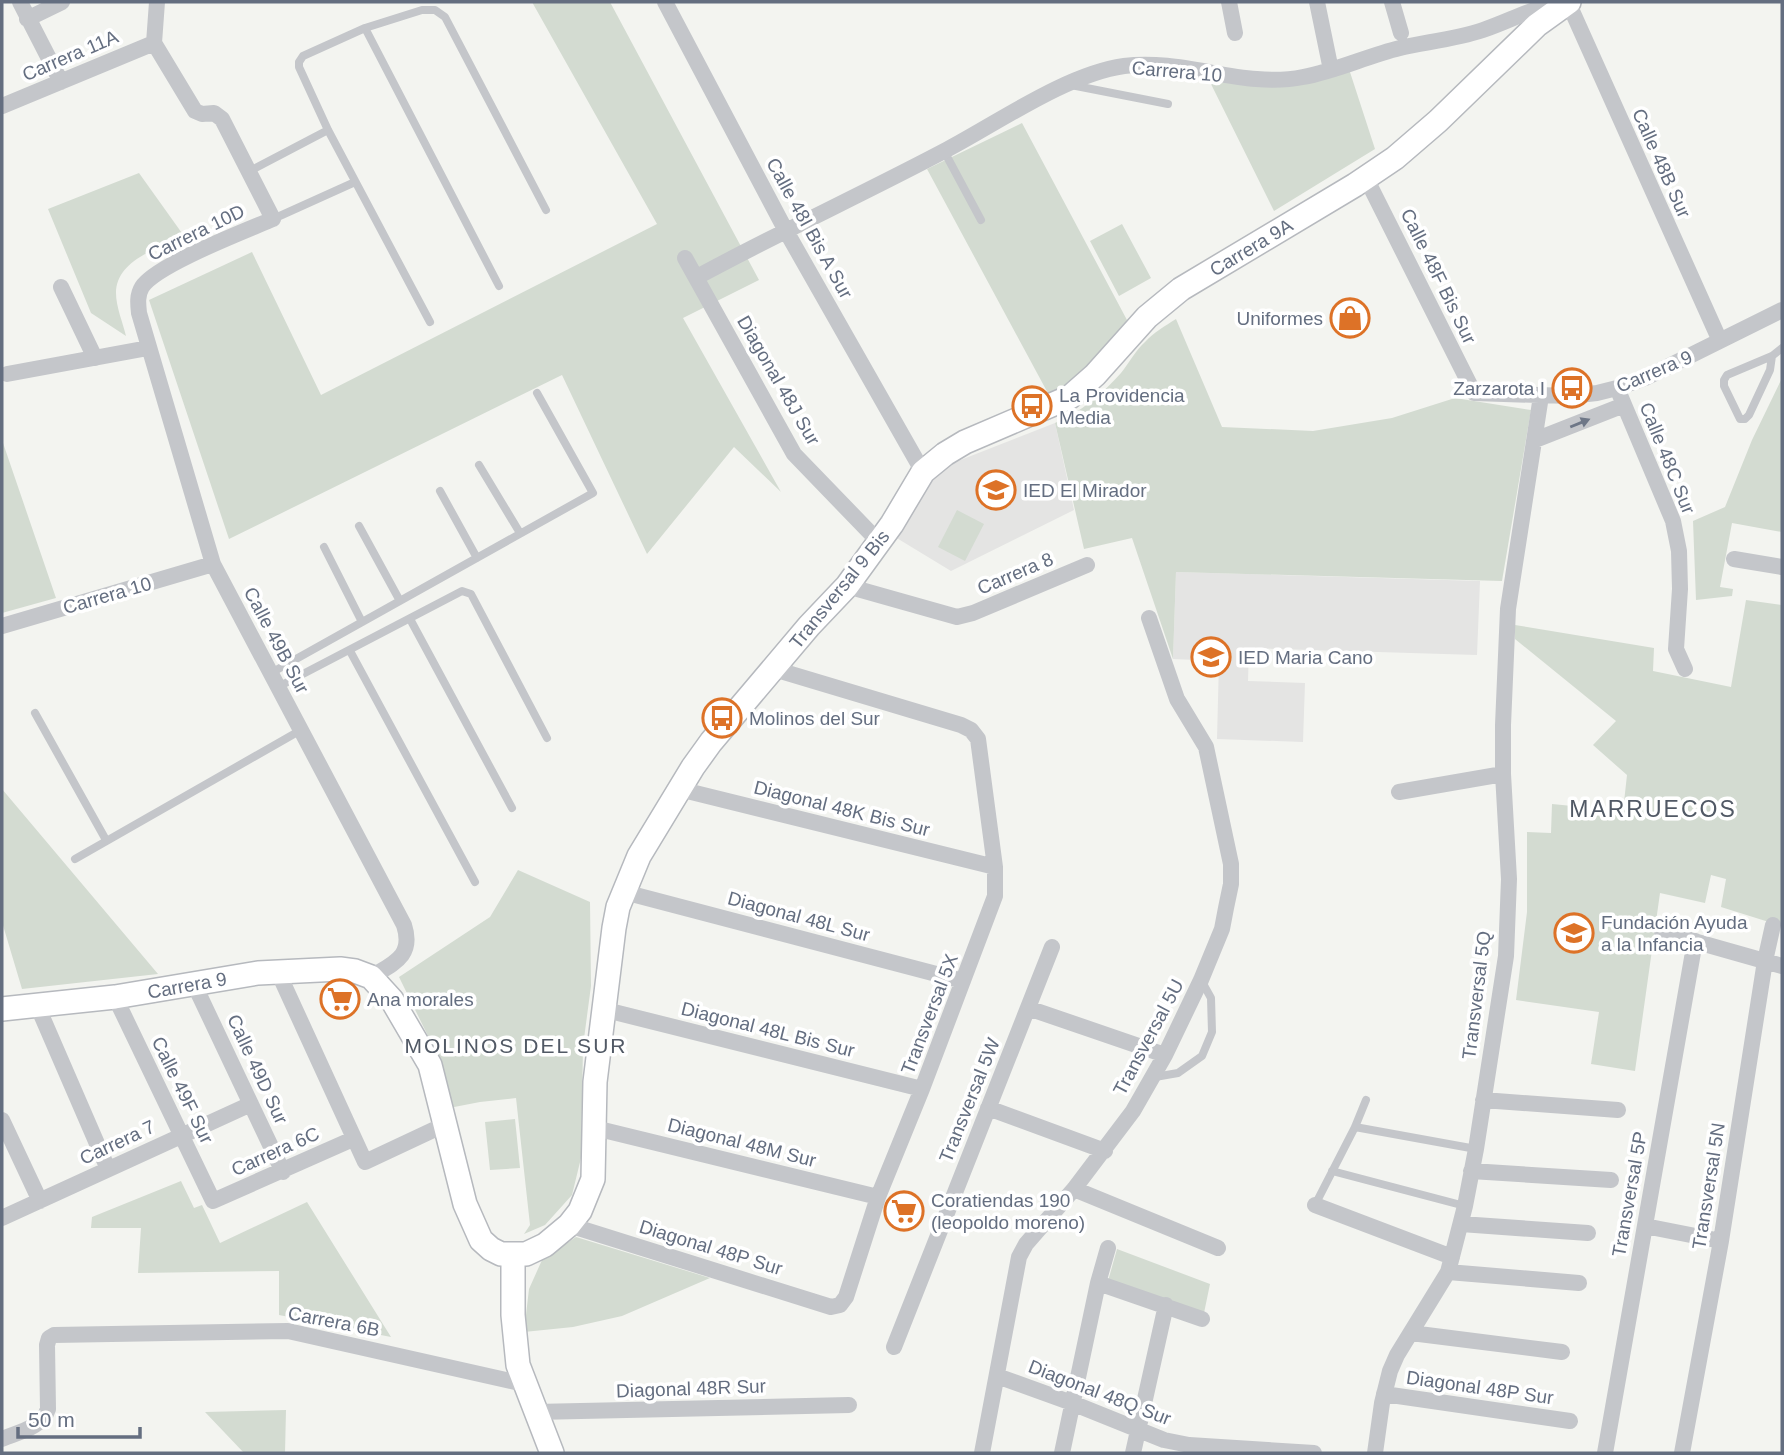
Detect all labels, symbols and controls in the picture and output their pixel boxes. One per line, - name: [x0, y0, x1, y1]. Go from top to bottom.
- street label: Carrera 11A: [19, 26, 122, 85]
- street label: Carrera 10: [1131, 57, 1223, 86]
- street label: Calle 48B Sur: [1628, 105, 1695, 222]
- street label: Calle 48I Bis A Sur: [762, 154, 857, 303]
- street label: Carrera 10D: [145, 200, 248, 265]
- street label: Calle 48F Bis Sur: [1397, 205, 1481, 348]
- street label: Carrera 9A: [1206, 214, 1297, 280]
- shop icon: Uniformes: [1329, 297, 1371, 339]
- place label: Uniformes: [1236, 308, 1323, 329]
- street label: Diagonal 48J Sur: [733, 312, 824, 449]
- street label: Carrera 9: [1613, 346, 1695, 397]
- bus stop icon: Zarzarota I: [1551, 367, 1593, 409]
- place label: Zarzarota I: [1453, 378, 1545, 399]
- bus stop icon: La Providencia Media: [1011, 385, 1053, 427]
- place label: La Providencia Media: [1059, 385, 1185, 428]
- street label: Calle 48C Sur: [1636, 399, 1700, 518]
- one-way arrow: [1570, 418, 1591, 429]
- school or university icon: IED El Mirador: [975, 469, 1017, 511]
- place label: IED El Mirador: [1023, 480, 1147, 501]
- street label: Transversal 9 Bis: [785, 526, 894, 653]
- street label: Carrera 8: [974, 548, 1056, 599]
- street label: Carrera 10: [61, 573, 154, 618]
- street label: Calle 49B Sur: [240, 584, 314, 698]
- school or university icon: IED Maria Cano: [1190, 636, 1232, 678]
- place label: IED Maria Cano: [1238, 647, 1373, 668]
- bus stop icon: Molinos del Sur: [701, 697, 743, 739]
- place label: Molinos del Sur: [749, 708, 881, 729]
- street label: Diagonal 48K Bis Sur: [752, 776, 933, 841]
- district label: MARRUECOS: [1569, 796, 1737, 822]
- street label: Diagonal 48L Sur: [726, 887, 873, 946]
- school or university icon: Fundación Ayuda a la Infancia: [1553, 912, 1595, 954]
- place label: Fundación Ayuda a la Infancia: [1601, 912, 1748, 955]
- street label: Transversal 5Q: [1458, 930, 1495, 1060]
- street label: Transversal 5X: [897, 951, 962, 1077]
- street label: Carrera 9: [146, 968, 228, 1003]
- street label: Transversal 5U: [1109, 976, 1188, 1099]
- supermarket icon: Ana morales: [319, 978, 361, 1020]
- place label: Ana morales: [367, 989, 474, 1010]
- street label: Diagonal 48L Bis Sur: [679, 998, 857, 1061]
- street label: Calle 49D Sur: [223, 1011, 292, 1128]
- street label: Calle 49F Sur: [148, 1033, 218, 1148]
- district label: MOLINOS DEL SUR: [405, 1034, 627, 1057]
- street label: Transversal 5W: [935, 1035, 1004, 1165]
- street label: Diagonal 48M Sur: [666, 1114, 819, 1171]
- street label: Carrera 7: [76, 1116, 158, 1169]
- street label: Transversal 5N: [1688, 1121, 1729, 1251]
- street label: Carrera 6C: [228, 1123, 322, 1180]
- street label: Transversal 5P: [1608, 1130, 1651, 1258]
- supermarket icon: Coratiendas 190 (leopoldo moreno): [883, 1190, 925, 1232]
- place label: Coratiendas 190 (leopoldo moreno): [931, 1190, 1085, 1233]
- street label: Diagonal 48P Sur: [637, 1216, 786, 1279]
- street label: Carrera 6B: [286, 1302, 382, 1341]
- street label: Diagonal 48Q Sur: [1026, 1356, 1175, 1430]
- street label: Diagonal 48P Sur: [1405, 1367, 1556, 1408]
- street label: Diagonal 48R Sur: [616, 1375, 767, 1402]
- scale bar: [18, 1396, 140, 1440]
- text: 50 m: [28, 1408, 75, 1431]

